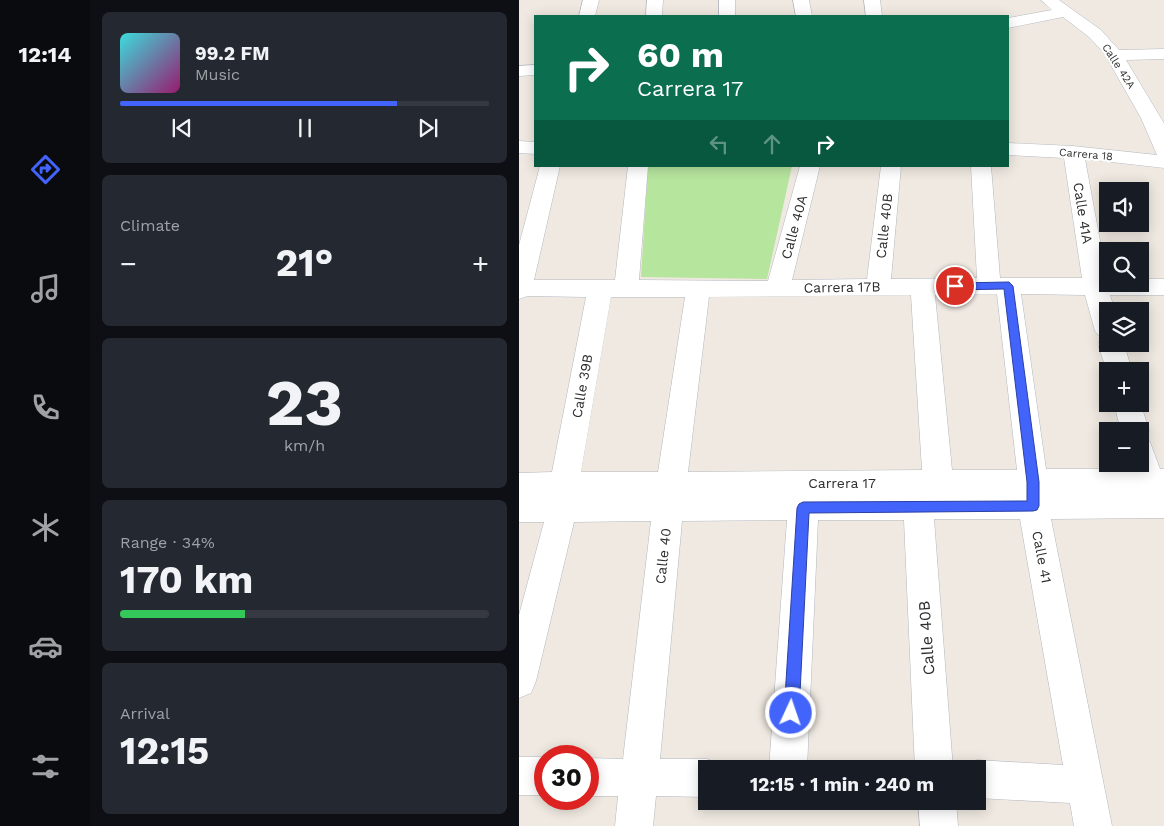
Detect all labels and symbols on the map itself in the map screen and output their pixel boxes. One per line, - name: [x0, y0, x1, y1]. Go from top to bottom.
- street label: Calle 42A: [1099, 41, 1138, 91]
- street label: Carrera 18: [1059, 146, 1114, 163]
- street label: Calle 41A: [1070, 181, 1096, 245]
- street label: Calle 40A: [778, 193, 810, 261]
- street label: Calle 40B: [873, 193, 895, 259]
- pin: [934, 265, 976, 307]
- street label: Carrera 17B: [803, 278, 881, 296]
- street label: Calle 39B: [568, 353, 596, 419]
- street label: Carrera 17: [808, 475, 876, 491]
- street label: Calle 40: [652, 527, 674, 585]
- street label: Calle 41: [1029, 530, 1055, 584]
- street label: Calle 40B: [914, 600, 939, 676]
- position arrow: [764, 686, 816, 738]
- speed limit sign: 30: [534, 745, 599, 810]

